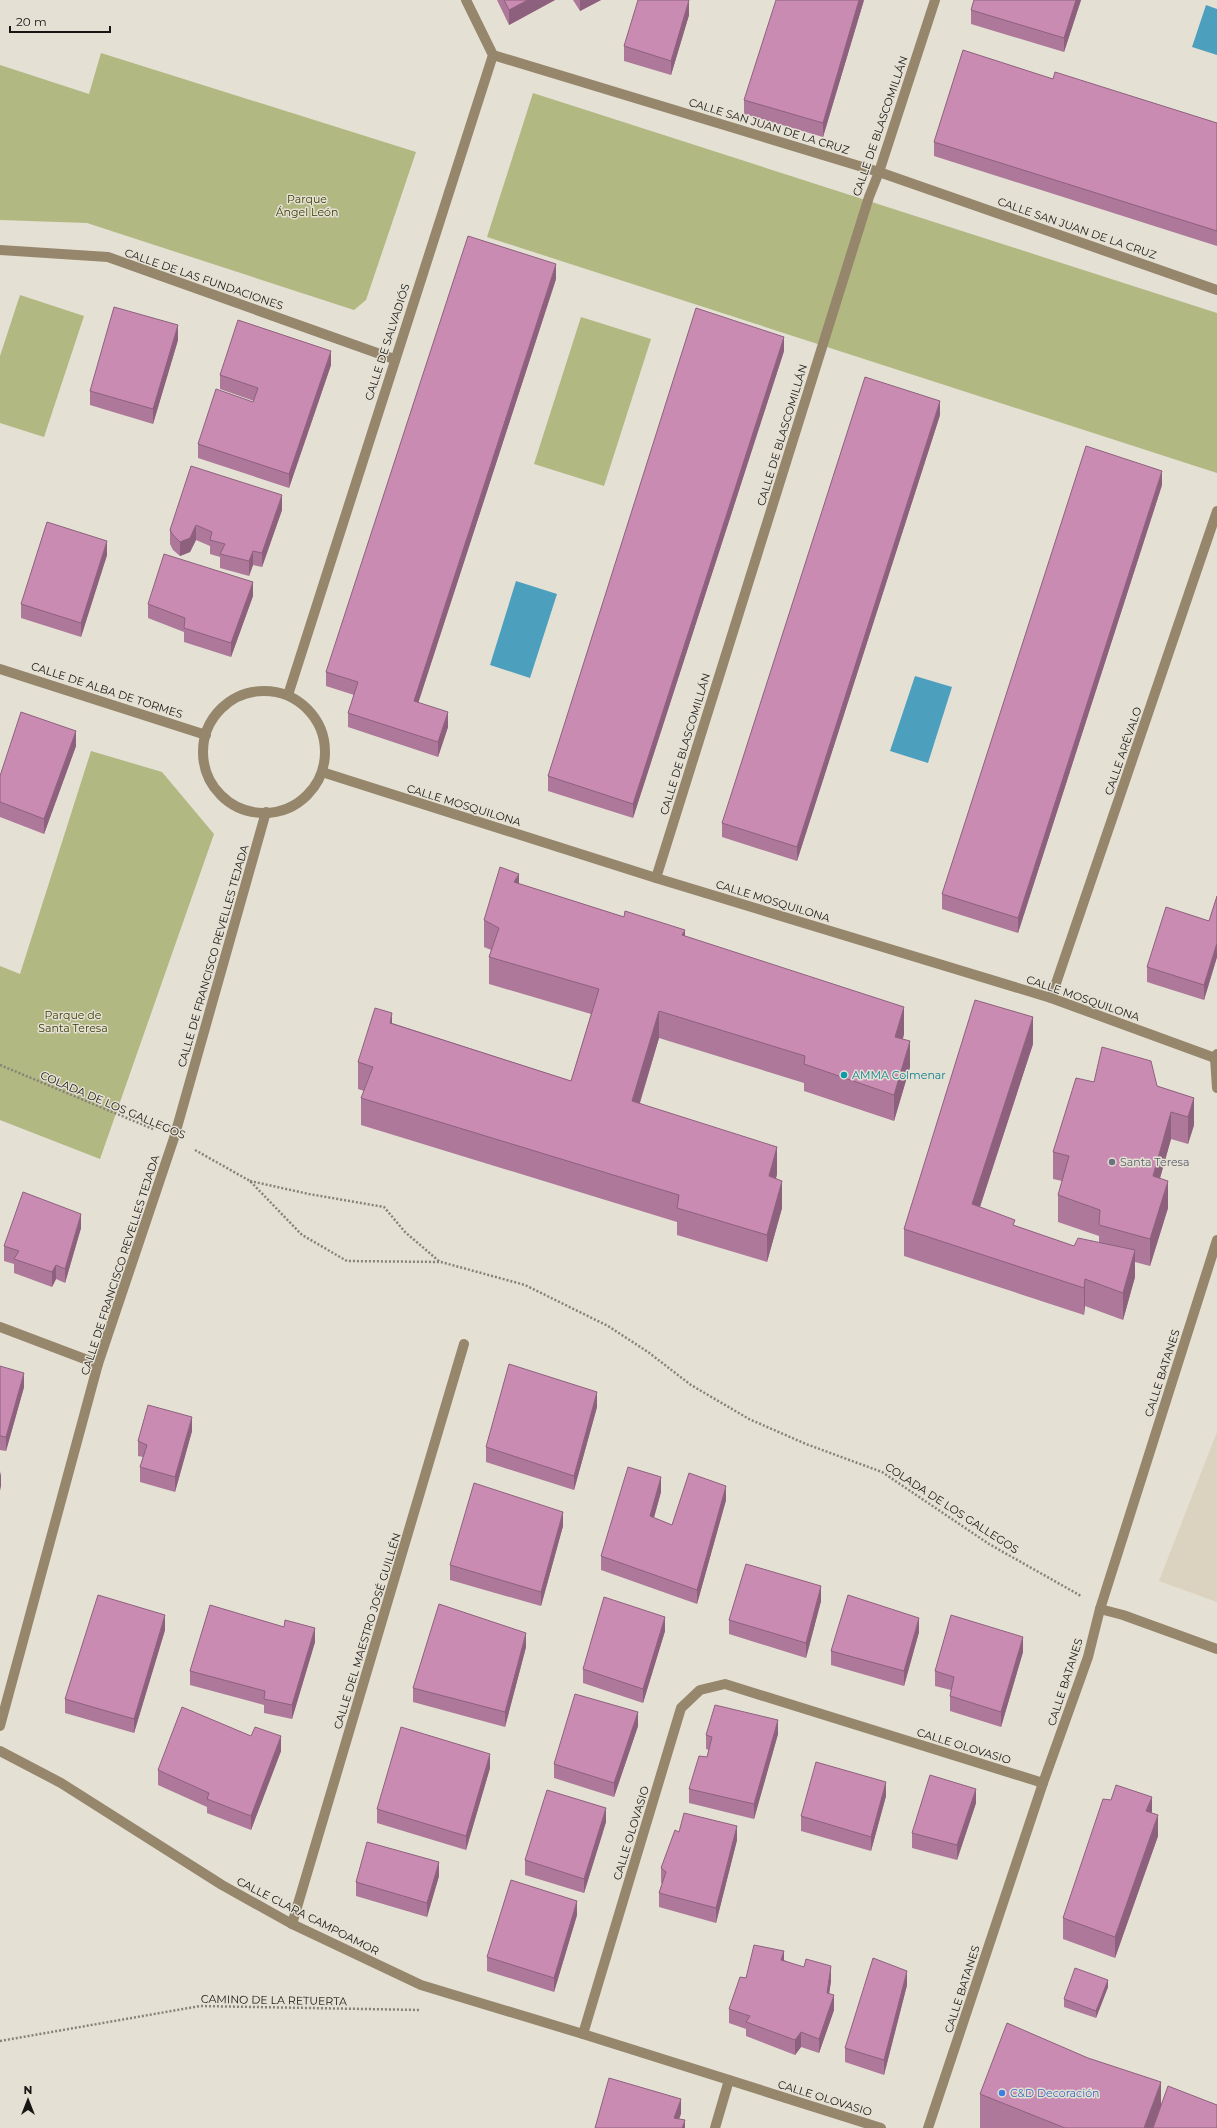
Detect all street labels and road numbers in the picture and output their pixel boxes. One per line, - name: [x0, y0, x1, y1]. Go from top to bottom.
- street label: CALLE DE BLASCOMILLÁN: [849, 54, 911, 198]
- street label: CALLE SAN JUAN DE LA CRUZ: [687, 95, 851, 157]
- street label: CALLE SAN JUAN DE LA CRUZ: [996, 194, 1158, 262]
- street label: CALLE DE LAS FUNDACIONES: [123, 245, 285, 313]
- street label: CALLE DE SALVADIÓS: [361, 282, 413, 402]
- street label: CALLE DE BLASCOMILLÁN: [754, 362, 810, 508]
- street label: CALLE DE ALBA DE TORMES: [29, 659, 185, 721]
- street label: CALLE DE BLASCOMILLÁN: [657, 671, 713, 817]
- street label: CALLE ARÉVALO: [1101, 705, 1145, 797]
- street label: CALLE MOSQUILONA: [405, 781, 523, 829]
- street label: CALLE DE FRANCISCO REVELLES TEJADA: [174, 843, 252, 1069]
- street label: CALLE MOSQUILONA: [714, 877, 832, 925]
- street label: CALLE MOSQUILONA: [1025, 972, 1142, 1024]
- street label: COLADA DE LOS GALLEGOS: [38, 1068, 188, 1142]
- street label: CALLE DE FRANCISCO REVELLES TEJADA: [78, 1153, 162, 1377]
- street label: CALLE BATANES: [1141, 1327, 1183, 1419]
- street label: COLADA DE LOS GALLEGOS: [883, 1460, 1022, 1557]
- street label: CALLE DEL MAESTRO JOSÉ GUILLÉN: [330, 1531, 404, 1731]
- street label: CALLE BATANES: [1044, 1636, 1086, 1728]
- street label: CALLE OLOVASIO: [915, 1725, 1013, 1767]
- street label: CALLE OLOVASIO: [610, 1784, 652, 1882]
- street label: CALLE CLARA CAMPOAMOR: [234, 1874, 382, 1958]
- street label: CALLE BATANES: [941, 1943, 983, 2035]
- street label: CAMINO DE LA RETUERTA: [201, 1992, 347, 2008]
- street label: CALLE OLOVASIO: [776, 2077, 874, 2119]

